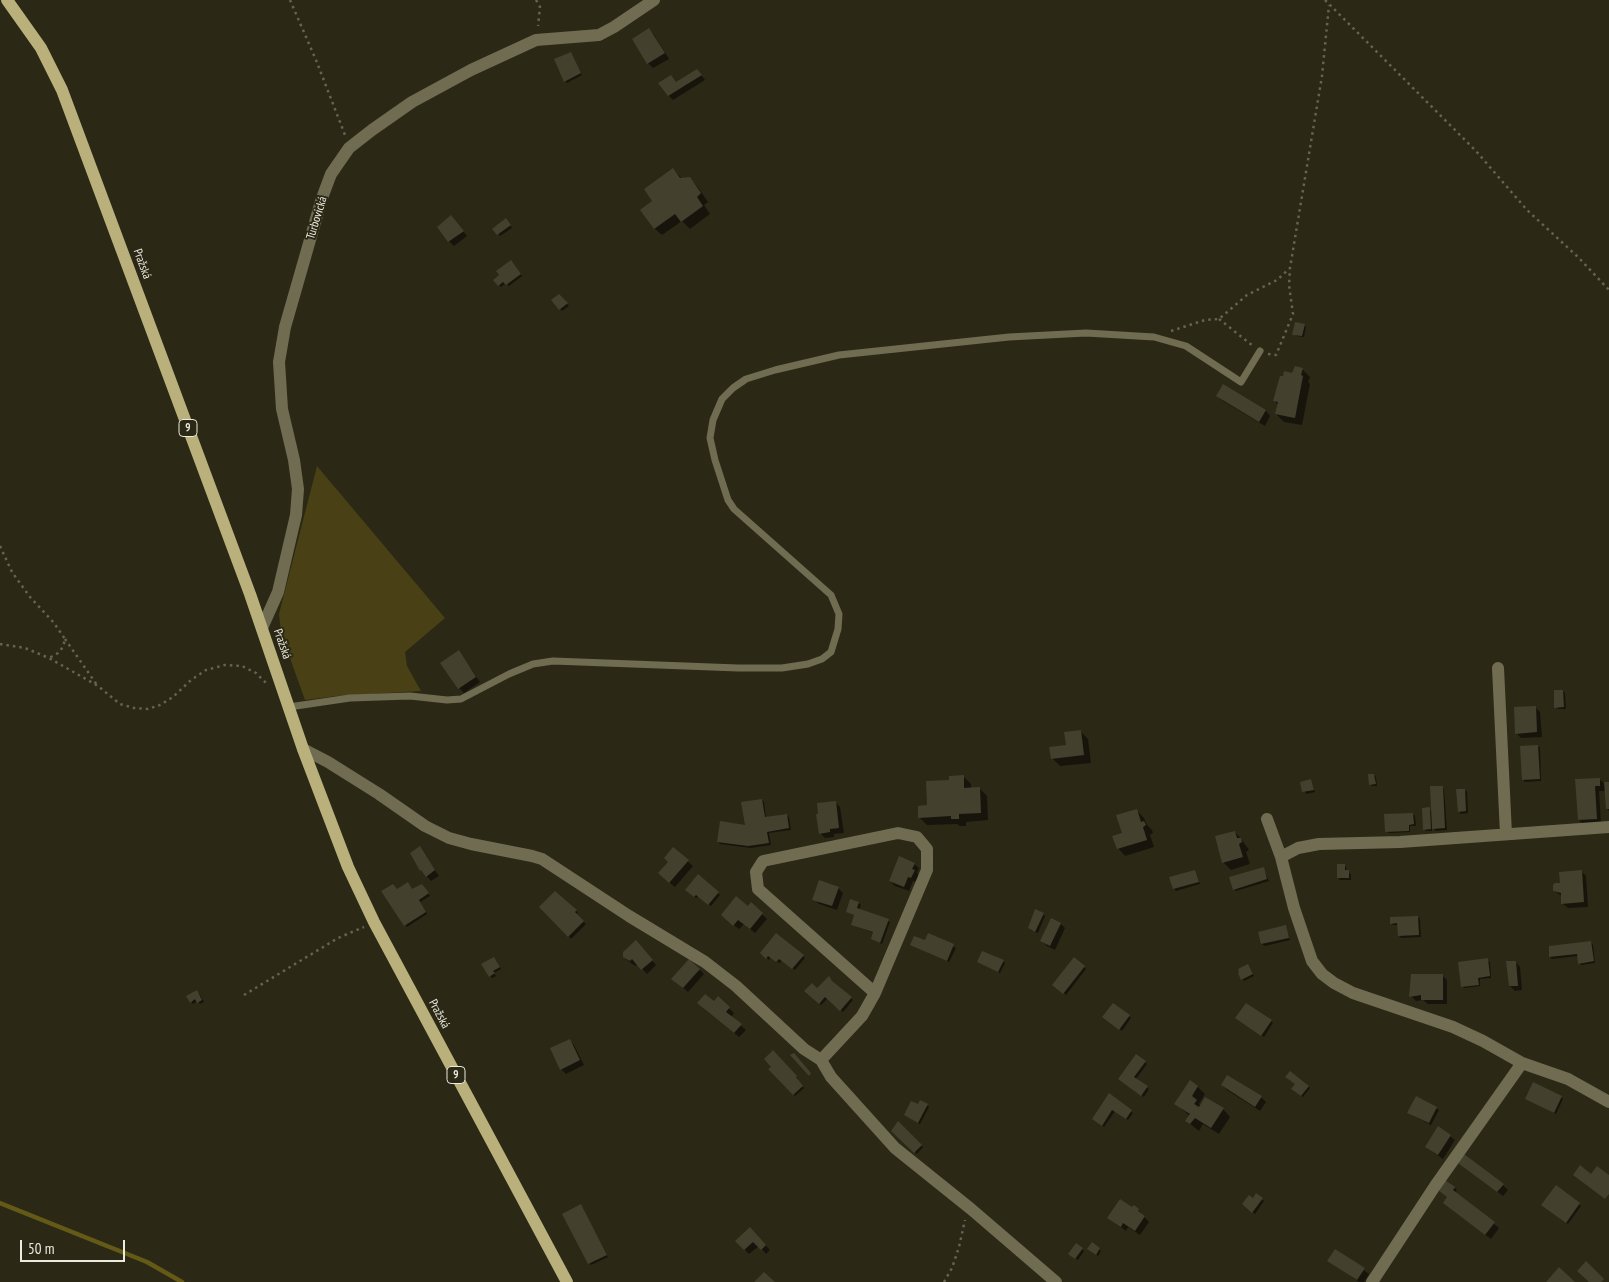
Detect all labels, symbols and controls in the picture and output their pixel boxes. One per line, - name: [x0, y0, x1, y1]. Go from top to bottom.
- street label: Turbovická: [304, 195, 330, 241]
- street label: Pražská: [130, 247, 154, 281]
- road number: 9: [179, 419, 197, 436]
- street label: Pražská: [270, 627, 294, 661]
- street label: Pražská: [425, 997, 453, 1031]
- road number: 9: [447, 1066, 465, 1084]
- scale bar: [22, 1230, 128, 1262]
- text: 50 m: [28, 1239, 54, 1258]

